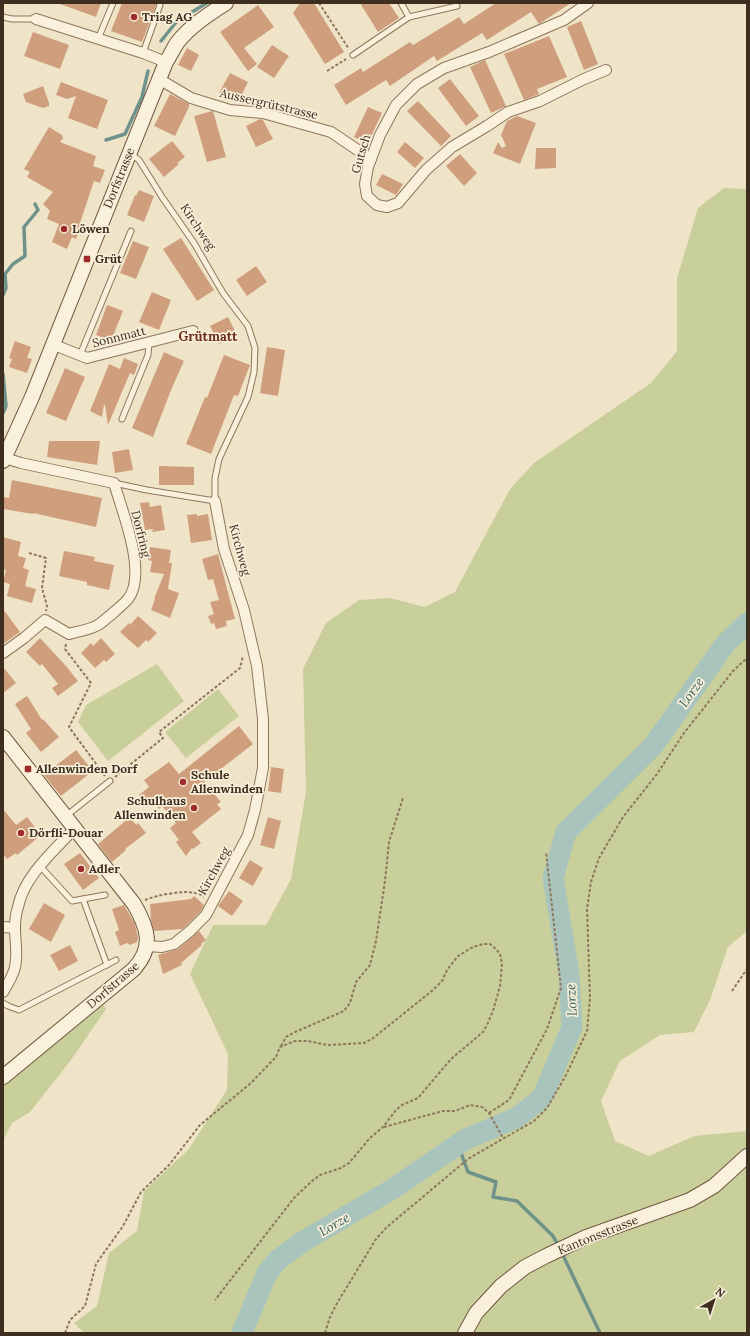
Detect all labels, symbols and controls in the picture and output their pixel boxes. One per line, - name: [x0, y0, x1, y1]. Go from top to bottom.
- place label: Triag AG: [142, 9, 192, 24]
- marker: Triag AG: [129, 12, 139, 22]
- street label: Aussergrütstrasse: [218, 85, 320, 122]
- street label: Gutsch: [347, 132, 374, 175]
- street label: Dorfstrasse: [100, 145, 138, 210]
- street label: Kirchweg: [177, 201, 220, 253]
- place label: Löwen: [72, 221, 110, 236]
- marker: Löwen: [59, 224, 69, 234]
- place label: Grüt: [95, 251, 123, 266]
- marker: Grüt: [82, 254, 92, 264]
- street label: Sonnmatt: [91, 323, 148, 350]
- district label: Grütmatt: [179, 328, 238, 345]
- street label: Dorfring: [128, 509, 155, 559]
- street label: Kirchweg: [226, 522, 255, 578]
- water label: Lorze: [675, 674, 708, 710]
- place label: Allenwinden Dorf: [36, 761, 139, 776]
- marker: Allenwinden Dorf: [23, 764, 33, 774]
- place label: Schule Allenwinden: [191, 767, 263, 796]
- marker: Schule Allenwinden: [178, 777, 188, 787]
- place label: Schulhaus Allenwinden: [114, 793, 186, 822]
- marker: Schulhaus Allenwinden: [189, 803, 199, 813]
- place label: Dörfli-Douar: [29, 825, 104, 840]
- marker: Dörfli-Douar: [16, 828, 26, 838]
- street label: Kirchweg: [194, 844, 233, 897]
- place label: Adler: [89, 861, 120, 876]
- marker: Adler: [76, 864, 86, 874]
- street label: Dorfstrasse: [83, 958, 142, 1011]
- water label: Lorze: [562, 983, 581, 1017]
- water label: Lorze: [316, 1209, 353, 1240]
- street label: Kantonsstrasse: [556, 1211, 641, 1257]
- north arrow: [694, 1280, 734, 1320]
- text: N: [713, 1284, 728, 1301]

